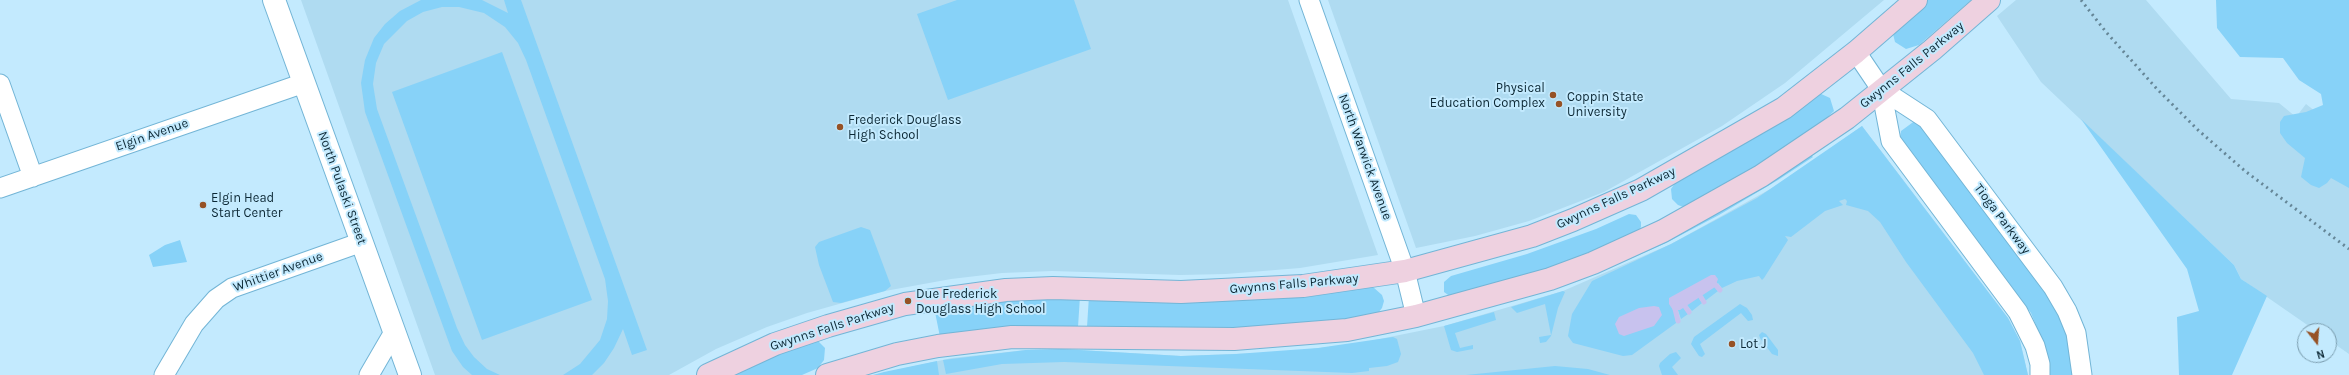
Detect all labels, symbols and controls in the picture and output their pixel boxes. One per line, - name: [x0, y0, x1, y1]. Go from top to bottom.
- street label: Gwynns Falls Parkway: [1857, 18, 1967, 112]
- place label: Physical Education Complex: [1430, 80, 1545, 111]
- place label: Coppin State University: [1567, 89, 1644, 120]
- marker: Physical Education Complex: [1548, 90, 1558, 100]
- street label: North Warwick Avenue: [1335, 92, 1395, 222]
- marker: Coppin State University: [1554, 99, 1564, 109]
- place label: Frederick Douglass High School: [848, 112, 962, 143]
- street label: Elgin Avenue: [114, 115, 190, 155]
- marker: Frederick Douglass High School: [835, 122, 845, 132]
- street label: North Pulaski Street: [314, 129, 370, 247]
- street label: Gwynns Falls Parkway: [1554, 164, 1678, 232]
- street label: Tioga Parkway: [1970, 181, 2034, 257]
- place label: Elgin Head Start Center: [211, 190, 282, 221]
- marker: Elgin Head Start Center: [198, 200, 208, 210]
- street label: Whittier Avenue: [231, 249, 325, 295]
- street label: Gwynns Falls Parkway: [1229, 271, 1359, 297]
- place label: Due Frederick Douglass High School: [916, 286, 1046, 317]
- marker: Due Frederick Douglass High School: [903, 296, 913, 306]
- street label: Gwynns Falls Parkway: [768, 300, 896, 354]
- north arrow: [2297, 323, 2337, 363]
- place label: Lot J: [1740, 336, 1766, 352]
- marker: Lot J: [1727, 339, 1737, 349]
- text: N: [2315, 347, 2326, 361]

